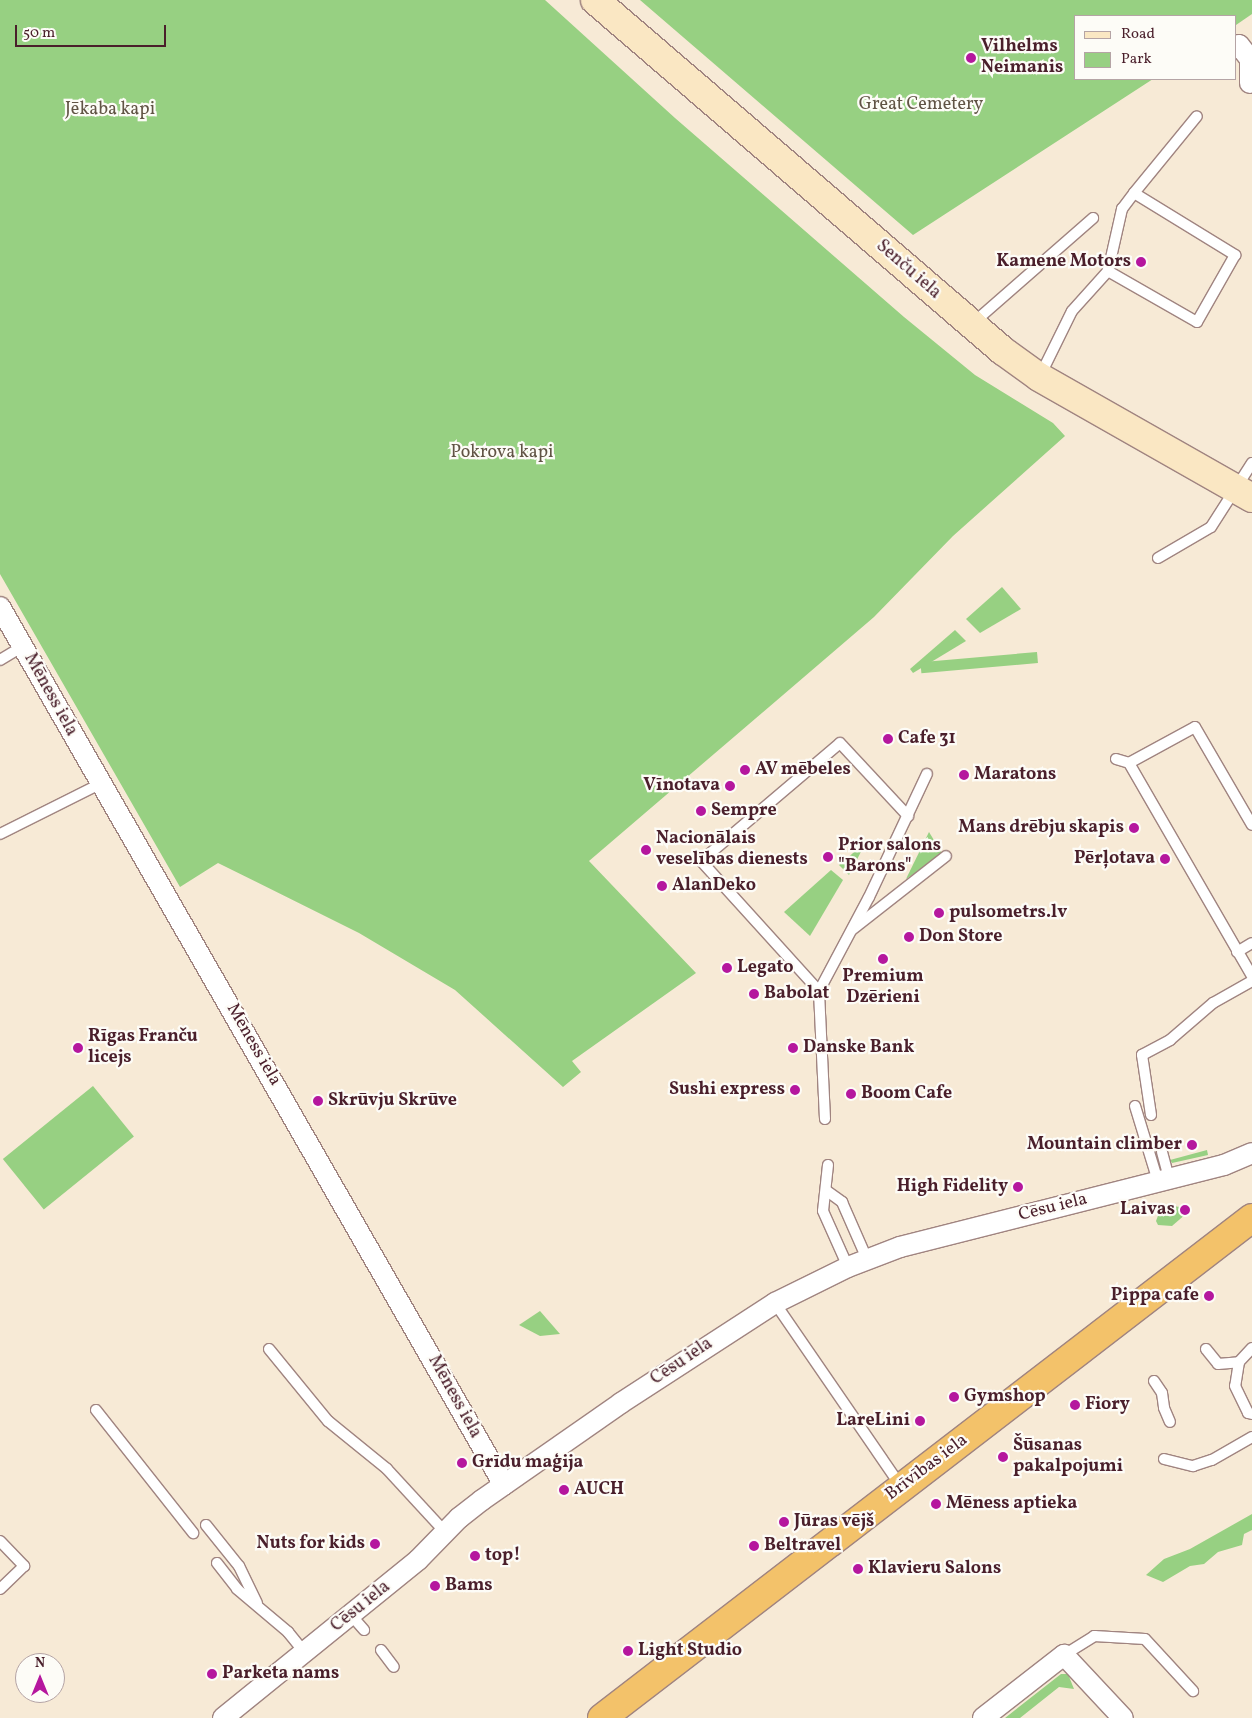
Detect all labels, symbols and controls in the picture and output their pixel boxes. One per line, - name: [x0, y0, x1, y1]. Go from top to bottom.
- scale bar: [18, 15, 169, 47]
- legend: [1074, 15, 1237, 80]
- text: 50 m: [23, 23, 55, 44]
- text: Road: [1121, 24, 1155, 45]
- place label: Vilhelms Neimanis: [981, 37, 1063, 80]
- text: Park: [1121, 49, 1152, 70]
- marker: Vilhelms Neimanis: [965, 52, 977, 64]
- park label: Great Cemetery: [859, 94, 983, 116]
- park label: Jēkaba kapi: [65, 99, 155, 121]
- street label: Senču iela: [871, 236, 945, 304]
- place label: Kamene Motors: [996, 251, 1131, 273]
- marker: Kamene Motors: [1135, 256, 1147, 268]
- park label: Pokrova kapi: [451, 442, 553, 464]
- street label: Mēness iela: [18, 650, 82, 740]
- place label: Cafe 31: [898, 728, 956, 750]
- marker: Cafe 31: [882, 733, 894, 745]
- place label: AV mēbeles: [755, 759, 851, 781]
- marker: AV mēbeles: [739, 764, 751, 776]
- place label: Maratons: [974, 764, 1056, 786]
- marker: Maratons: [958, 769, 970, 781]
- place label: Vīnotava: [643, 775, 720, 797]
- marker: Vīnotava: [724, 780, 736, 792]
- place label: Sempre: [711, 800, 777, 822]
- marker: Sempre: [695, 805, 707, 817]
- place label: Mans drēbju skapis: [958, 817, 1124, 839]
- marker: Mans drēbju skapis: [1128, 822, 1140, 834]
- place label: Nacionālais veselības dienests: [656, 829, 808, 872]
- place label: Prior salons "Barons": [838, 836, 941, 879]
- marker: Nacionālais veselības dienests: [640, 844, 652, 856]
- place label: Pērļotava: [1074, 848, 1155, 870]
- marker: Prior salons "Barons": [822, 851, 834, 863]
- marker: Pērļotava: [1159, 853, 1171, 865]
- place label: AlanDeko: [672, 875, 756, 897]
- marker: AlanDeko: [656, 880, 668, 892]
- place label: pulsometrs.lv: [949, 902, 1067, 924]
- marker: pulsometrs.lv: [933, 907, 945, 919]
- place label: Don Store: [919, 926, 1003, 948]
- marker: Don Store: [903, 931, 915, 943]
- marker: Premium Dzērieni: [877, 953, 889, 965]
- place label: Legato: [737, 957, 793, 979]
- marker: Legato: [721, 962, 733, 974]
- place label: Premium Dzērieni: [842, 967, 924, 1010]
- place label: Babolat: [764, 983, 829, 1005]
- marker: Babolat: [748, 988, 760, 1000]
- street label: Mēness iela: [221, 1000, 285, 1090]
- place label: Rīgas Franču licejs: [88, 1027, 198, 1070]
- place label: Danske Bank: [803, 1037, 914, 1059]
- marker: Rīgas Franču licejs: [72, 1042, 84, 1054]
- marker: Danske Bank: [787, 1042, 799, 1054]
- place label: Sushi express: [669, 1079, 785, 1101]
- place label: Boom Cafe: [861, 1083, 952, 1105]
- marker: Sushi express: [789, 1084, 801, 1096]
- marker: Boom Cafe: [845, 1088, 857, 1100]
- place label: Skrūvju Skrūve: [328, 1090, 457, 1112]
- marker: Skrūvju Skrūve: [312, 1095, 324, 1107]
- place label: Mountain climber: [1027, 1134, 1182, 1156]
- marker: Mountain climber: [1186, 1139, 1198, 1151]
- place label: High Fidelity: [897, 1176, 1008, 1198]
- marker: High Fidelity: [1012, 1181, 1024, 1193]
- street label: Cēsu iela: [1016, 1189, 1090, 1227]
- place label: Laivas: [1120, 1199, 1175, 1221]
- marker: Laivas: [1179, 1204, 1191, 1216]
- place label: Pippa cafe: [1111, 1285, 1199, 1307]
- marker: Pippa cafe: [1203, 1290, 1215, 1302]
- street label: Cēsu iela: [647, 1333, 717, 1391]
- street label: Mēness iela: [422, 1352, 486, 1442]
- place label: Gymshop: [964, 1386, 1046, 1408]
- marker: Gymshop: [948, 1391, 960, 1403]
- place label: Fiory: [1085, 1394, 1130, 1416]
- marker: Fiory: [1069, 1399, 1081, 1411]
- place label: LareLini: [836, 1410, 910, 1432]
- marker: LareLini: [914, 1415, 926, 1427]
- street label: Brīvības iela: [882, 1430, 972, 1506]
- place label: Šūsanas pakalpojumi: [1013, 1436, 1123, 1478]
- marker: Šūsanas pakalpojumi: [997, 1451, 1009, 1463]
- place label: Grīdu maģija: [472, 1452, 583, 1474]
- marker: Grīdu maģija: [456, 1457, 468, 1469]
- place label: AUCH: [574, 1479, 624, 1501]
- marker: AUCH: [558, 1484, 570, 1496]
- place label: Mēness aptieka: [946, 1493, 1077, 1515]
- marker: Mēness aptieka: [930, 1498, 942, 1510]
- place label: Jūras vējš: [794, 1511, 875, 1533]
- marker: Jūras vējš: [778, 1516, 790, 1528]
- place label: Nuts for kids: [257, 1533, 365, 1555]
- place label: Beltravel: [764, 1535, 841, 1557]
- marker: Nuts for kids: [369, 1538, 381, 1550]
- marker: Beltravel: [748, 1540, 760, 1552]
- place label: top!: [485, 1545, 521, 1567]
- marker: top!: [469, 1550, 481, 1562]
- place label: Klavieru Salons: [868, 1558, 1001, 1580]
- marker: Klavieru Salons: [852, 1563, 864, 1575]
- place label: Bams: [445, 1575, 493, 1597]
- street label: Cēsu iela: [327, 1577, 395, 1637]
- marker: Bams: [429, 1580, 441, 1592]
- place label: Light Studio: [638, 1640, 742, 1662]
- marker: Light Studio: [622, 1645, 634, 1657]
- north arrow: [15, 1653, 65, 1703]
- text: N: [35, 1654, 45, 1673]
- place label: Parketa nams: [222, 1663, 339, 1685]
- marker: Parketa nams: [206, 1668, 218, 1680]

